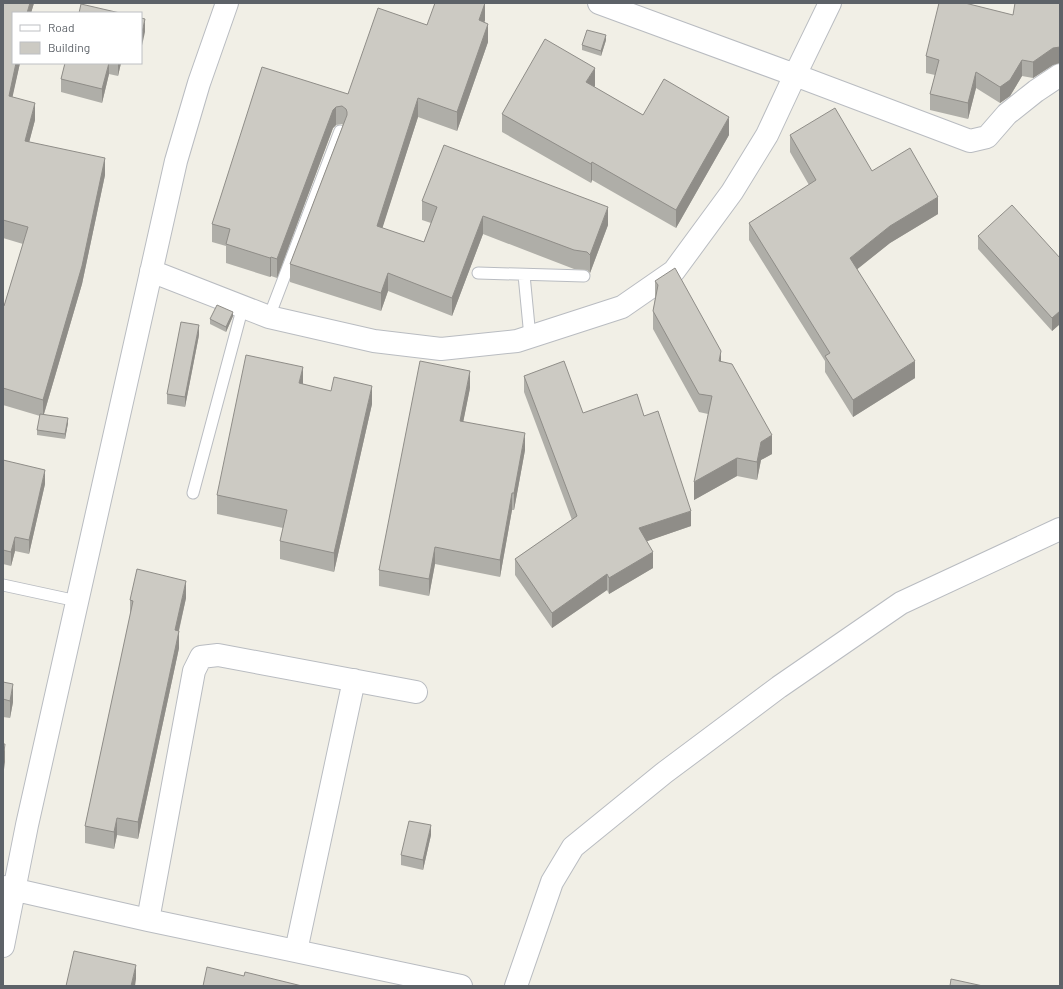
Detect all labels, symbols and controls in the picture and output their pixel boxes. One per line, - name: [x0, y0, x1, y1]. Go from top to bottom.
- legend: [12, 12, 142, 64]
- text: Road: [48, 20, 75, 34]
- text: Building: [48, 40, 90, 54]

